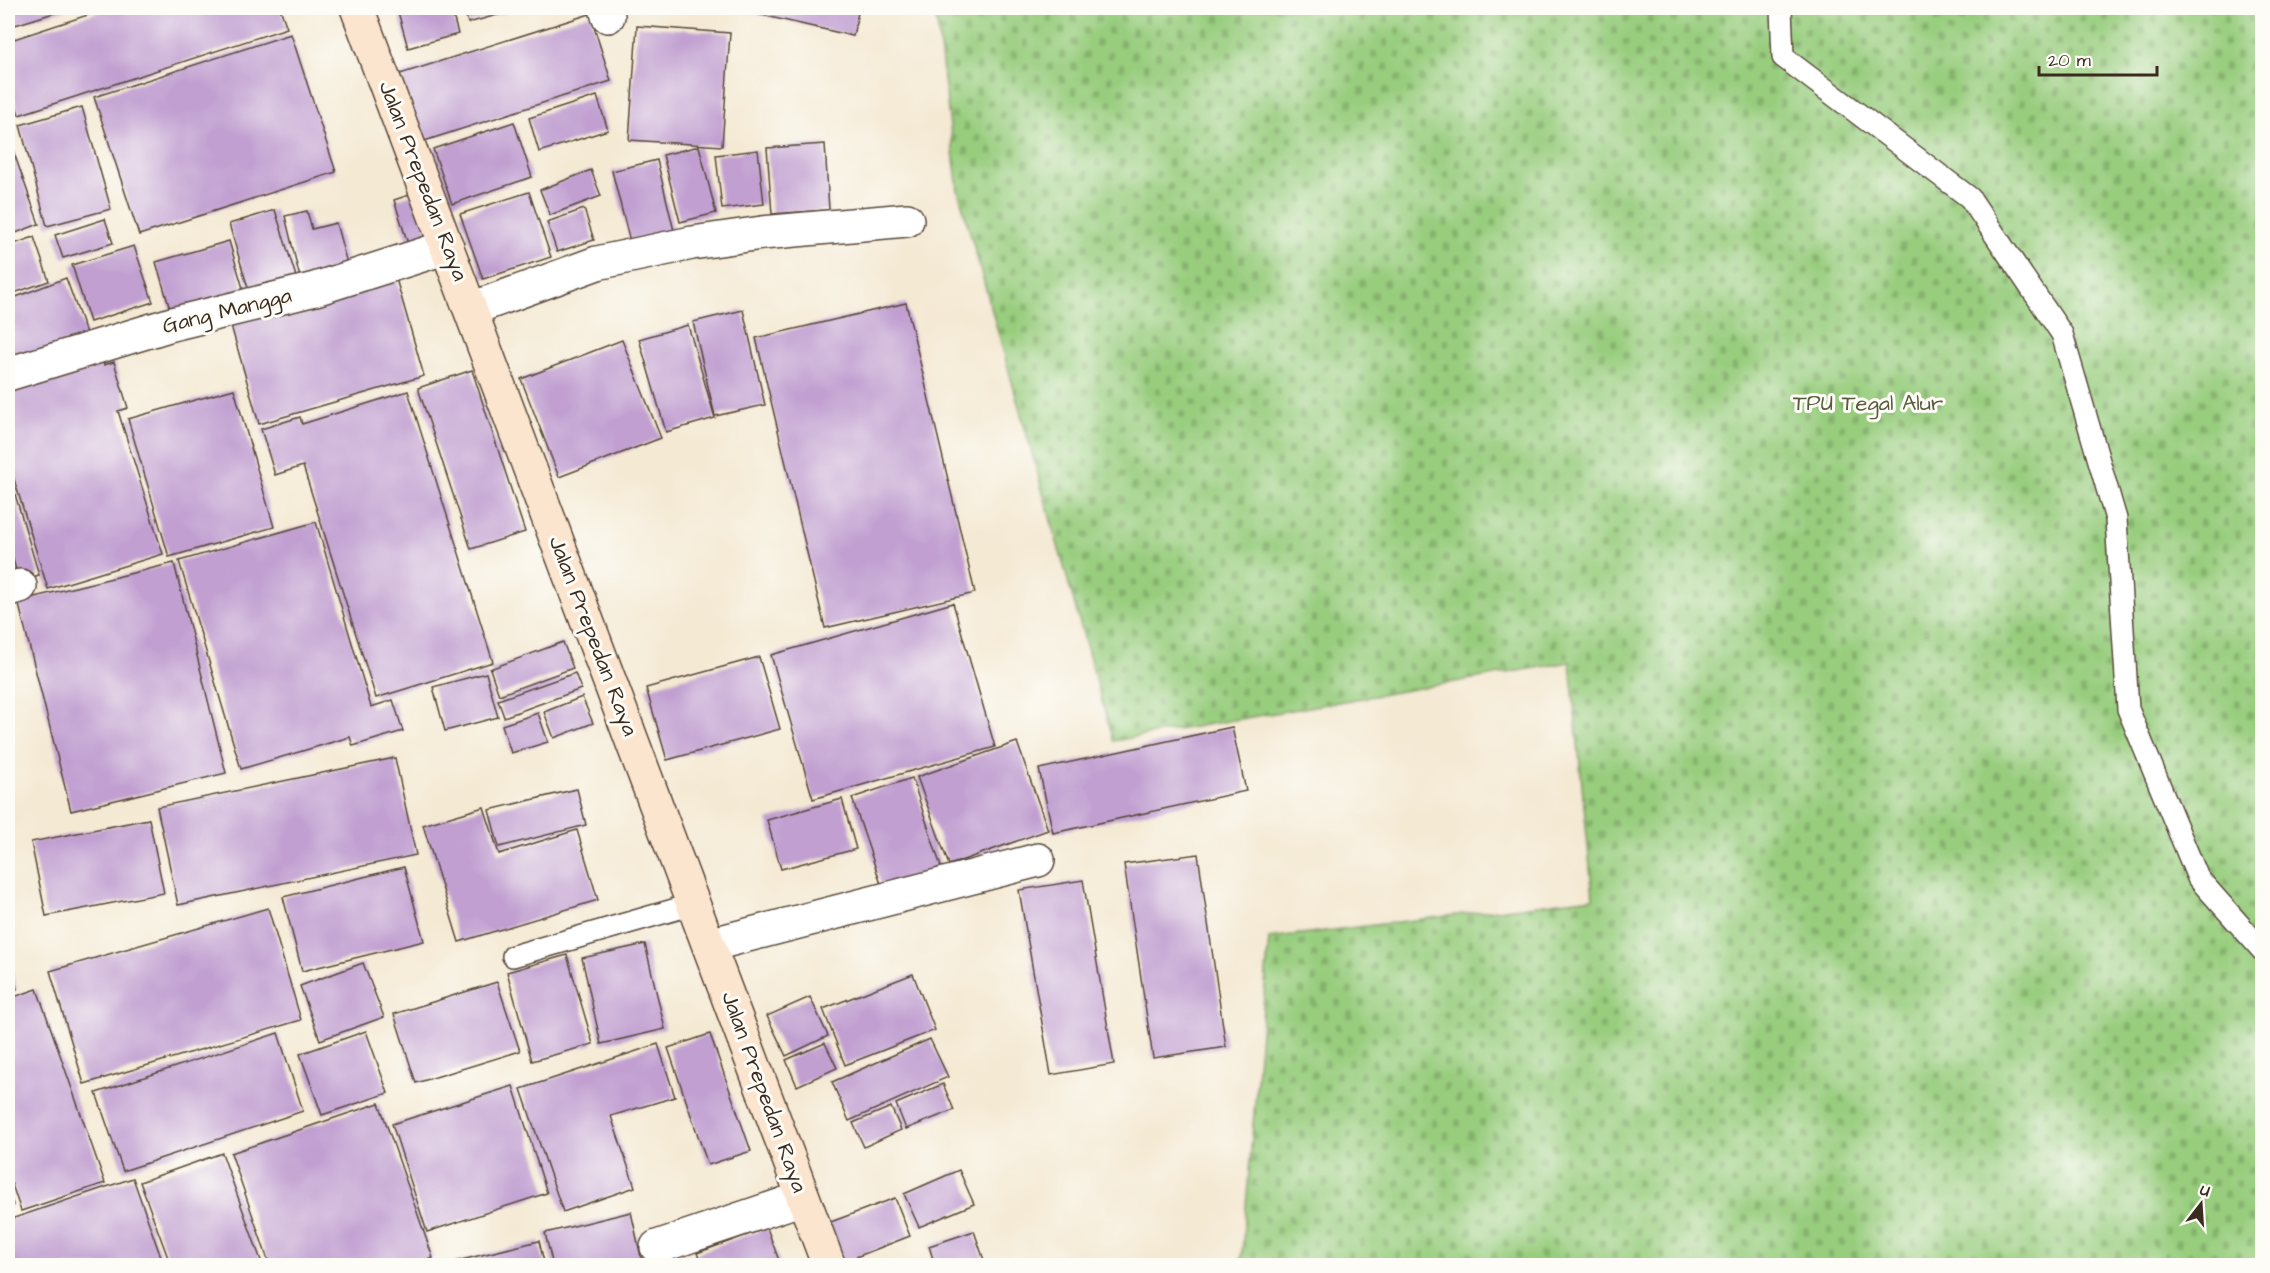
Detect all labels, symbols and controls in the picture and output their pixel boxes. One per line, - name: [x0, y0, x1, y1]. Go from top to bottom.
- scale bar: [2039, 39, 2158, 77]
- text: 20 m: [2048, 48, 2091, 73]
- street label: Jalan Prepedan Raya: [370, 77, 475, 286]
- street label: Gang Mangga: [159, 280, 295, 343]
- park label: TPU Tegal Alur: [1793, 388, 1943, 420]
- street label: Jalan Prepedan Raya: [540, 532, 645, 741]
- street label: Jalan Prepedan Raya: [712, 987, 815, 1197]
- north arrow: [2171, 1174, 2231, 1234]
- text: U: [2198, 1179, 2213, 1202]

